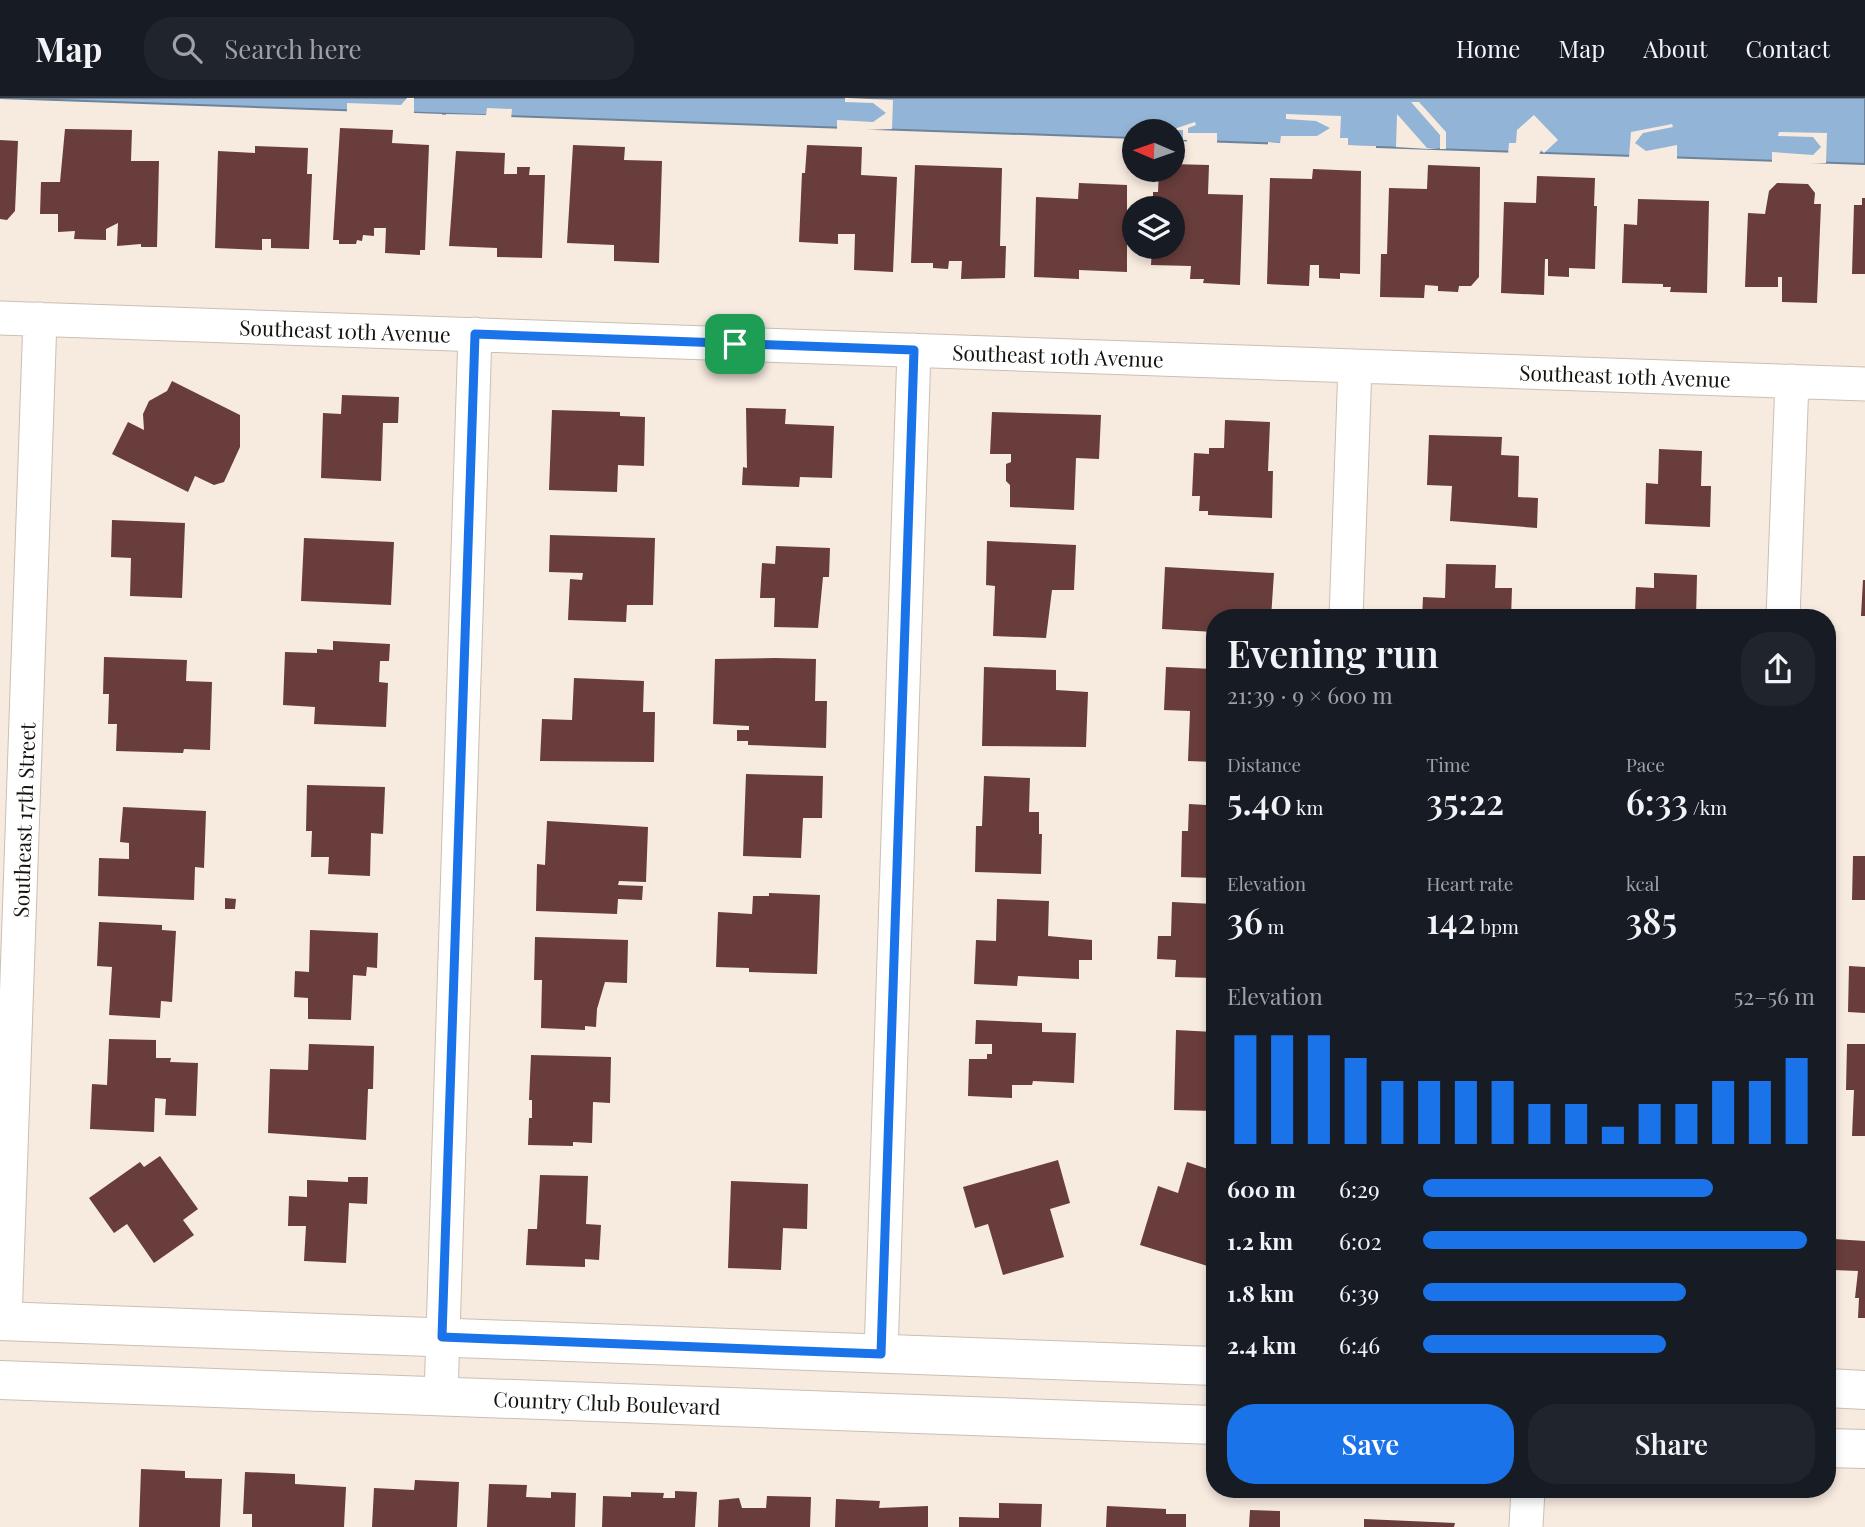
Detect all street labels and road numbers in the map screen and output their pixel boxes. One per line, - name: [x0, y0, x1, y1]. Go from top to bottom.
- street label: Southeast 10th Avenue: [239, 312, 451, 348]
- street label: Southeast 10th Avenue: [952, 337, 1164, 373]
- street label: Southeast 10th Avenue: [1519, 357, 1731, 393]
- street label: Southeast 17th Street: [6, 721, 40, 918]
- street label: Country Club Boulevard: [493, 1384, 721, 1420]

